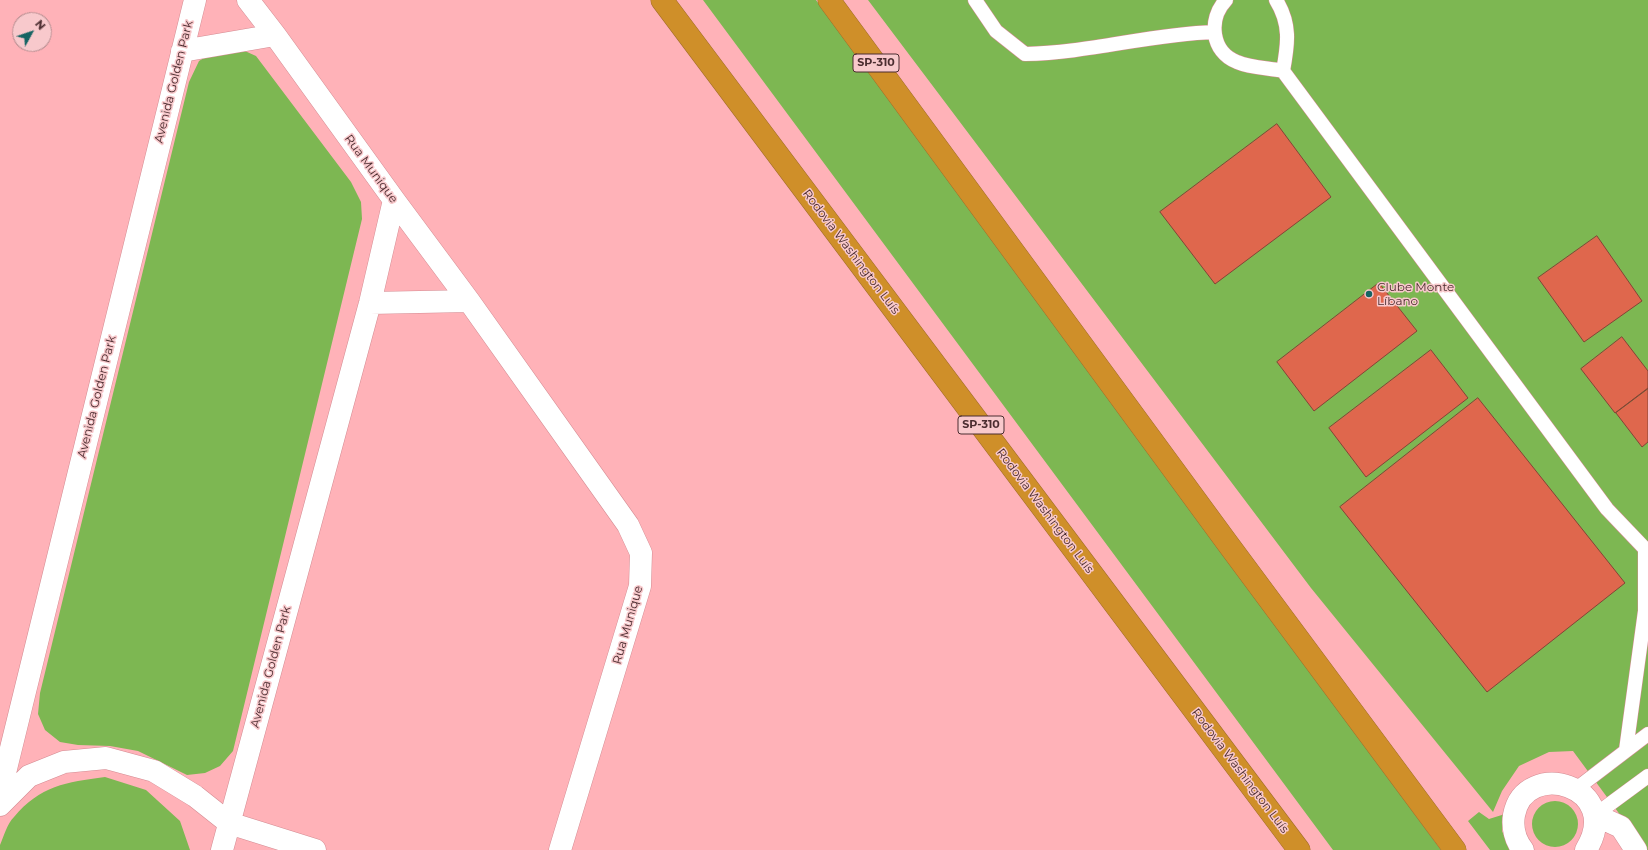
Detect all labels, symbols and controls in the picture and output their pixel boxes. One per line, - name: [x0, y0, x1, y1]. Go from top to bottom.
- north arrow: [12, 12, 52, 52]
- text: N: [32, 17, 49, 33]
- street label: Avenida Golden Park: [152, 19, 196, 145]
- road number: SP-310: [853, 54, 899, 72]
- street label: Rua Munique: [341, 132, 401, 206]
- street label: Rodovia Washington Luís: [799, 187, 903, 317]
- place label: Clube Monte Líbano: [1377, 280, 1454, 308]
- marker: Clube Monte Líbano: [1364, 289, 1374, 299]
- street label: Avenida Golden Park: [75, 334, 119, 460]
- road number: SP-310: [958, 416, 1004, 434]
- street label: Rodovia Washington Luís: [993, 446, 1097, 576]
- street label: Rua Munique: [610, 584, 646, 666]
- street label: Avenida Golden Park: [248, 604, 294, 730]
- street label: Rodovia Washington Luís: [1188, 706, 1292, 836]

